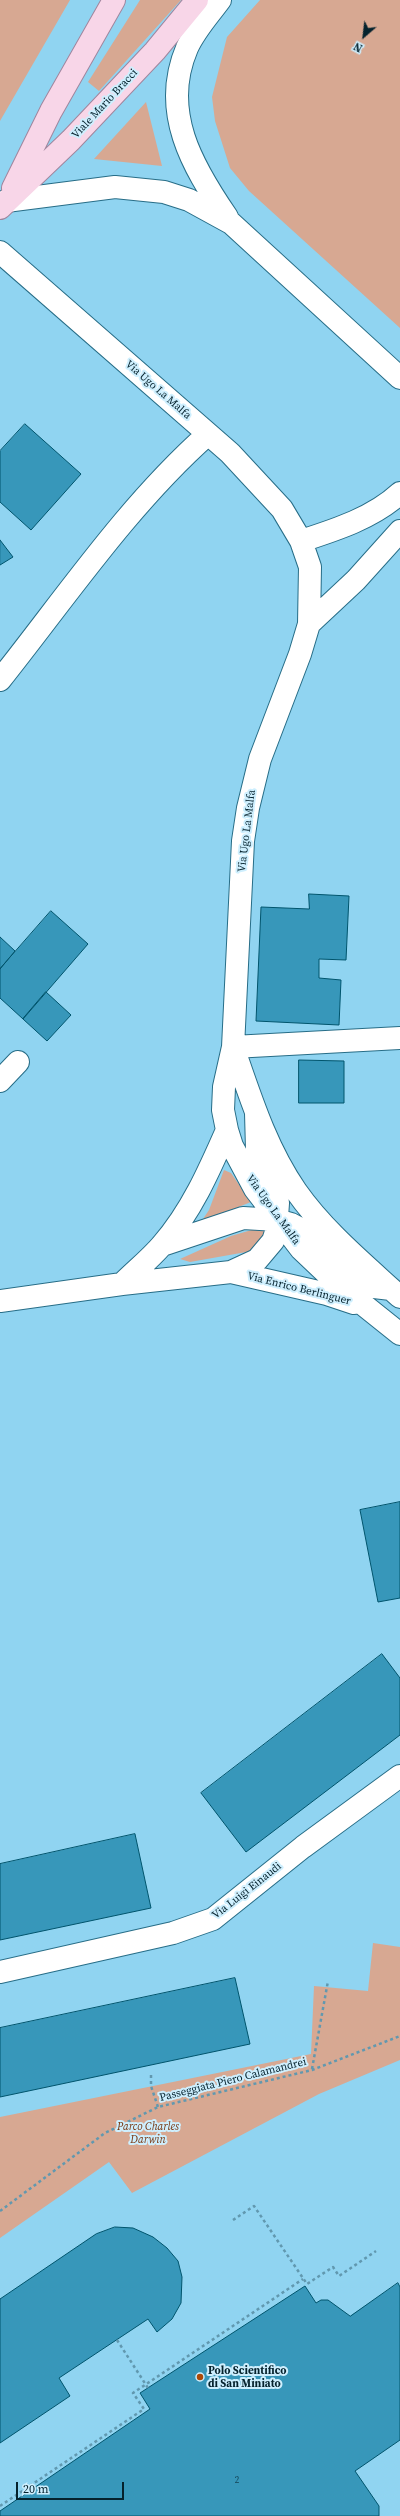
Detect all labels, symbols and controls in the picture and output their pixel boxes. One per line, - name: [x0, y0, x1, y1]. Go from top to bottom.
- north arrow: [344, 16, 384, 56]
- text: N: [351, 39, 365, 56]
- street label: Viale Mario Bracci: [69, 66, 141, 142]
- street label: Via Ugo La Malfa: [122, 358, 194, 422]
- street label: Via Ugo La Malfa: [235, 789, 259, 873]
- street label: Via Ugo La Malfa: [243, 1173, 303, 1247]
- street label: Via Enrico Berlinguer: [246, 1270, 352, 1308]
- street label: Via Luigi Einaudi: [210, 1860, 284, 1922]
- street label: Passeggiata Piero Calamandrei: [158, 2055, 308, 2105]
- park label: Parco Charles Darwin: [117, 2120, 179, 2146]
- place label: Polo Scientifico di San Miniato: [208, 2364, 286, 2390]
- marker: Polo Scientifico di San Miniato: [195, 2372, 205, 2382]
- scale bar: [18, 2474, 126, 2500]
- house number: 2: [235, 2476, 239, 2486]
- text: 20 m: [23, 2481, 49, 2497]

